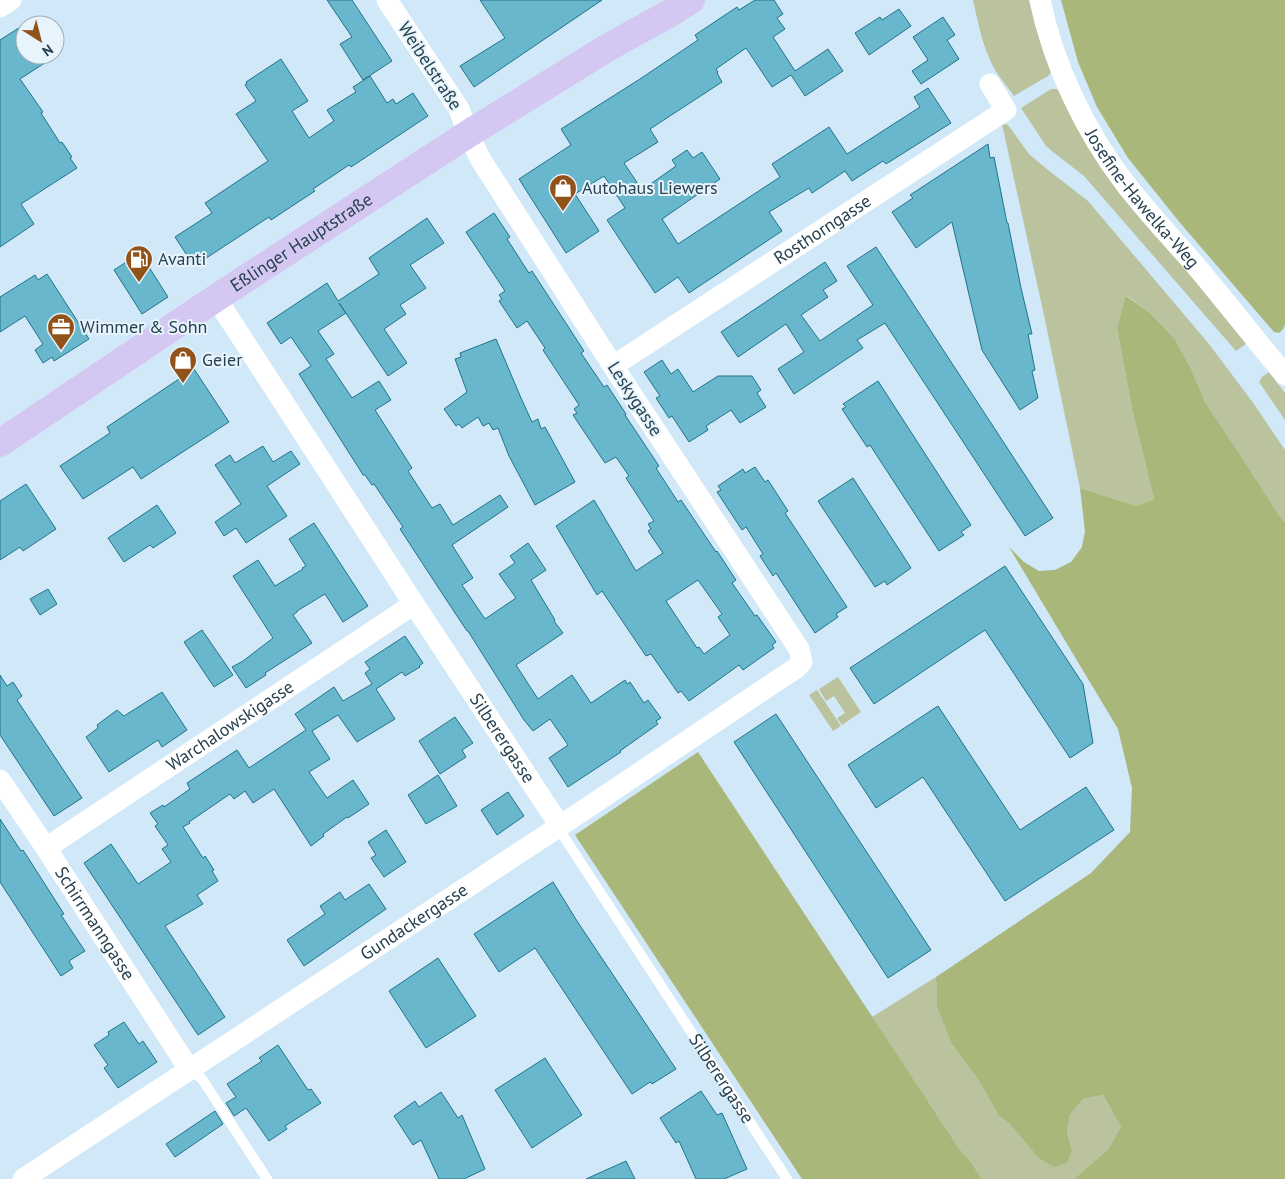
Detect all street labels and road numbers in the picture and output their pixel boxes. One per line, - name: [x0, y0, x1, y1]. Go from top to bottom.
- street label: Weibelstraße: [393, 17, 468, 114]
- street label: Josefine-Hawelka-Weg: [1080, 123, 1205, 273]
- street label: Eßlinger Hauptstraße: [226, 187, 377, 297]
- street label: Rosthorngasse: [769, 189, 875, 269]
- street label: Leskygasse: [603, 357, 668, 440]
- street label: Warchalowskigasse: [162, 675, 298, 776]
- street label: Silberergasse: [465, 689, 540, 787]
- street label: Schirrmanngasse: [50, 862, 140, 984]
- street label: Gundackergasse: [356, 878, 472, 965]
- street label: Silberergasse: [684, 1029, 760, 1128]

